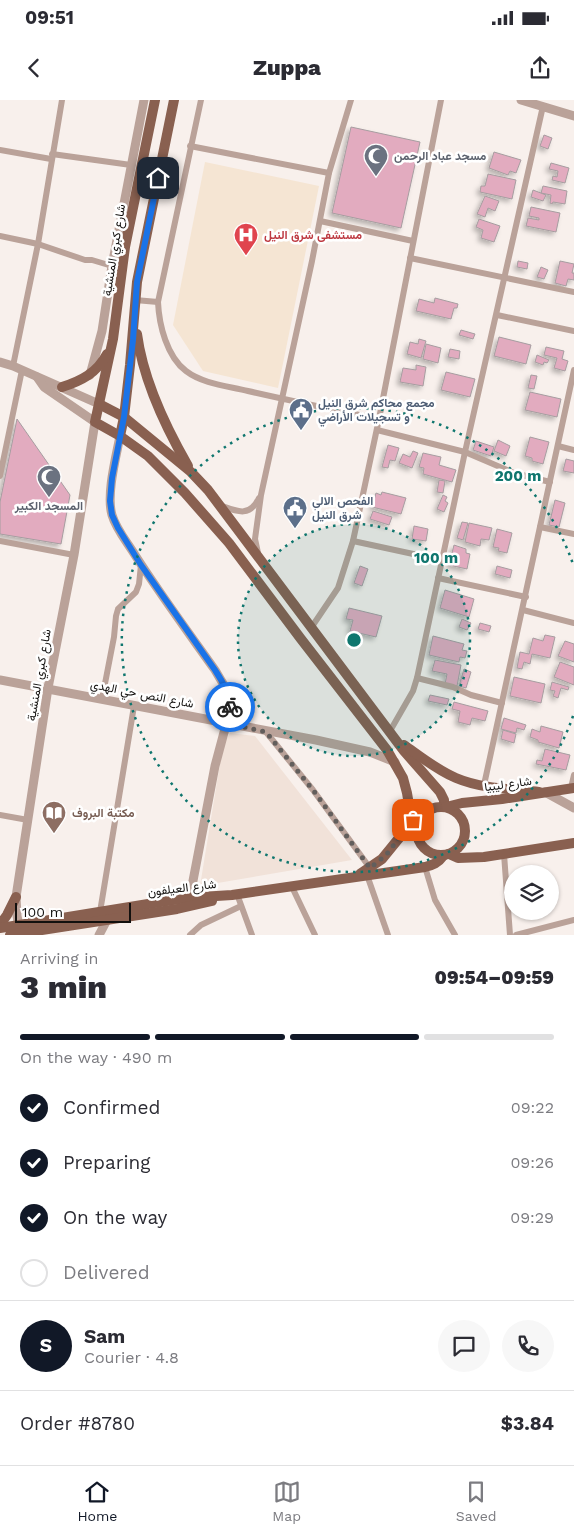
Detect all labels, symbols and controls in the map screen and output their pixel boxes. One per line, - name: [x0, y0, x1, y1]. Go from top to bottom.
- text: 09:51: [25, 6, 74, 29]
- icon: back: [20, 54, 48, 82]
- icon: share: [526, 54, 554, 82]
- text: Zuppa: [253, 55, 321, 80]
- mosque icon: مسجد عباد الرحمن: [363, 143, 389, 177]
- place label: مسجد عباد الرحمن: [394, 149, 487, 164]
- pin: [137, 157, 179, 199]
- icon: home: [144, 164, 172, 192]
- street label: شارع كبري المنشية: [100, 203, 131, 297]
- hospital icon: مستشفى شرق النيل: [233, 222, 259, 256]
- place label: مستشفى شرق النيل: [264, 228, 363, 243]
- place label: مجمع محاكم شرق النيل و تسجيلات الأراضي: [318, 396, 435, 427]
- public building icon: مجمع محاكم شرق النيل و تسجيلات الأراضي: [288, 397, 314, 431]
- mosque icon: المسجد الكبير: [36, 464, 62, 498]
- text: 200 m: [495, 467, 541, 485]
- place label: الفحص الالي شرق النيل: [312, 494, 373, 523]
- public building icon: الفحص الالي شرق النيل: [282, 495, 308, 529]
- place label: المسجد الكبير: [14, 499, 83, 514]
- text: 100 m: [414, 549, 458, 567]
- street label: شارع كبري المنشية: [24, 628, 57, 722]
- centre of rings: [345, 631, 363, 649]
- street label: شارع النص حي الهدي: [89, 677, 195, 714]
- courier: [205, 682, 255, 732]
- icon: bike: [216, 693, 244, 721]
- street label: شارع ليبيا: [483, 774, 533, 796]
- pin: [392, 799, 434, 841]
- library icon: مكتبة البروف: [41, 800, 67, 834]
- place label: مكتبة البروف: [72, 806, 135, 821]
- icon: bag: [399, 806, 427, 834]
- map controls: [504, 865, 559, 920]
- button: layers: [504, 865, 559, 920]
- street label: شارع العيلفون: [147, 877, 217, 901]
- scale bar: [15, 900, 131, 923]
- text: 100 m: [22, 904, 63, 920]
- text: Arriving in: [20, 949, 98, 968]
- text: 09:54–09:59: [435, 966, 554, 989]
- text: 3 min: [20, 968, 107, 1006]
- text: On the way · 490 m: [20, 1048, 172, 1067]
- icon: check: [20, 1094, 48, 1122]
- text: Confirmed: [63, 1096, 160, 1119]
- text: 09:22: [511, 1098, 554, 1117]
- icon: check: [20, 1149, 48, 1177]
- text: Preparing: [63, 1151, 150, 1174]
- text: 09:26: [510, 1153, 554, 1172]
- icon: check: [20, 1204, 48, 1232]
- text: On the way: [63, 1206, 167, 1229]
- text: 09:29: [510, 1208, 554, 1227]
- text: Delivered: [63, 1261, 150, 1284]
- button: chat: [438, 1320, 490, 1372]
- button: phone: [502, 1320, 554, 1372]
- text: Sam: [84, 1325, 125, 1348]
- text: S: [40, 1334, 52, 1357]
- text: Courier · 4.8: [84, 1348, 179, 1367]
- text: Order #8780: [20, 1412, 135, 1435]
- text: $3.84: [501, 1412, 554, 1435]
- tab: Home: [77, 1478, 117, 1524]
- tab: Map: [272, 1478, 301, 1524]
- tab: Saved: [456, 1478, 497, 1524]

